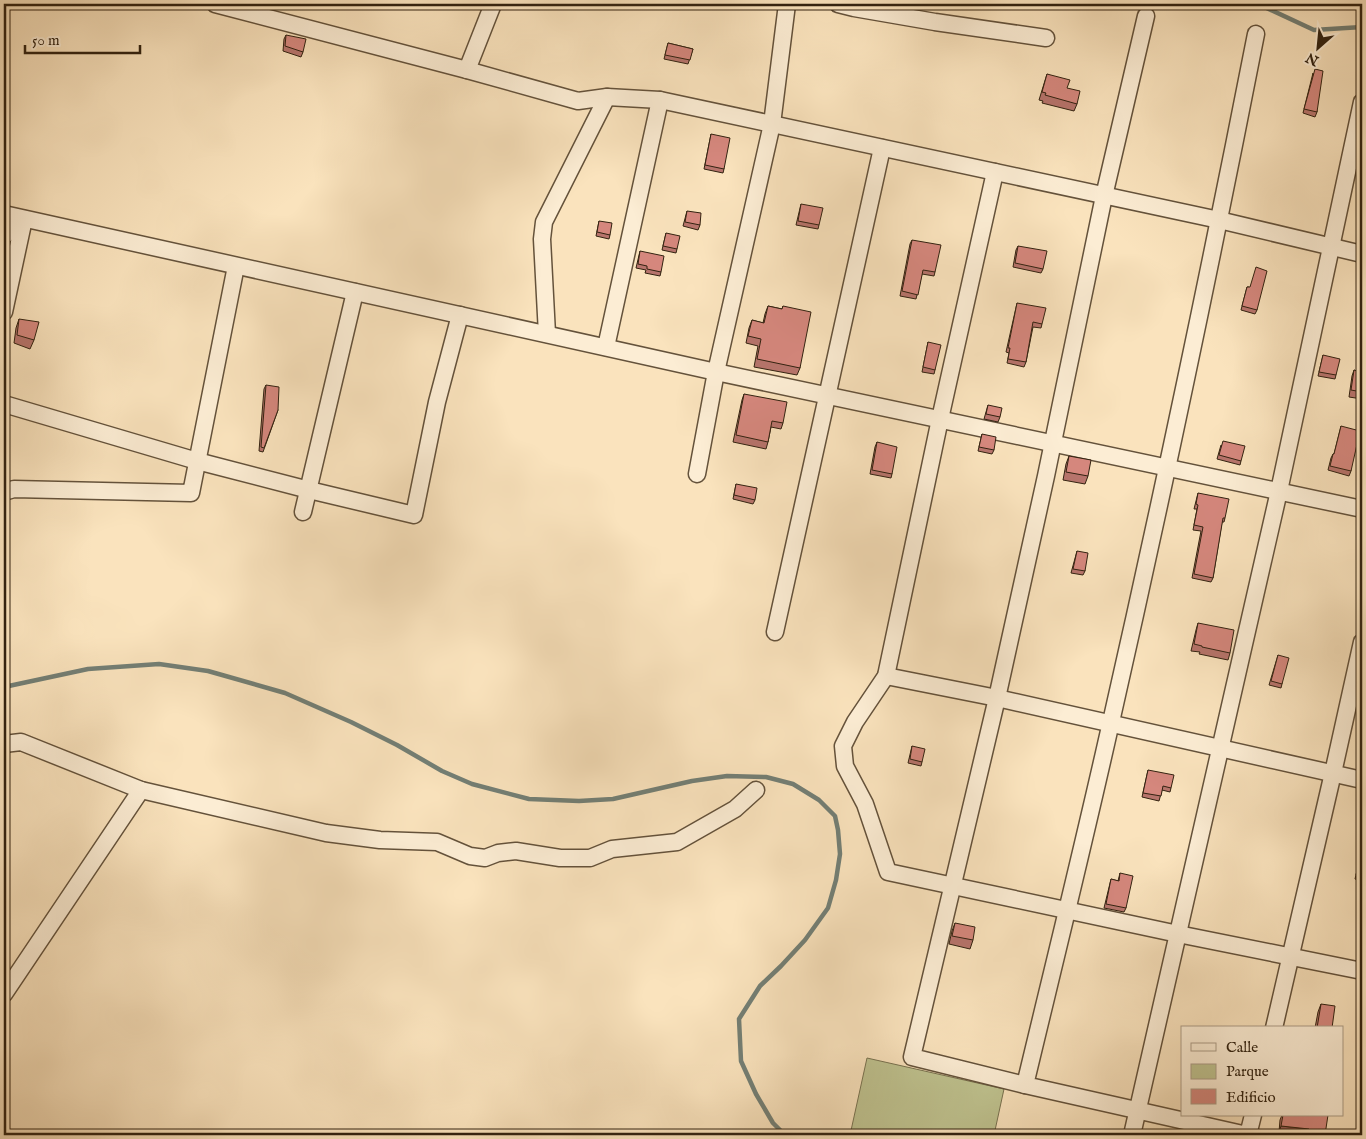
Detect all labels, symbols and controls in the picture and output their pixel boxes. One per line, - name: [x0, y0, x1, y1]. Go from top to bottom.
- scale bar: [25, 22, 140, 54]
- north arrow: [1294, 22, 1344, 72]
- text: 50 m: [32, 31, 60, 50]
- text: N: [1303, 48, 1323, 70]
- legend: [1181, 1026, 1344, 1116]
- text: Calle: [1226, 1038, 1258, 1057]
- text: Parque: [1226, 1062, 1269, 1081]
- text: Edificio: [1226, 1088, 1276, 1107]

